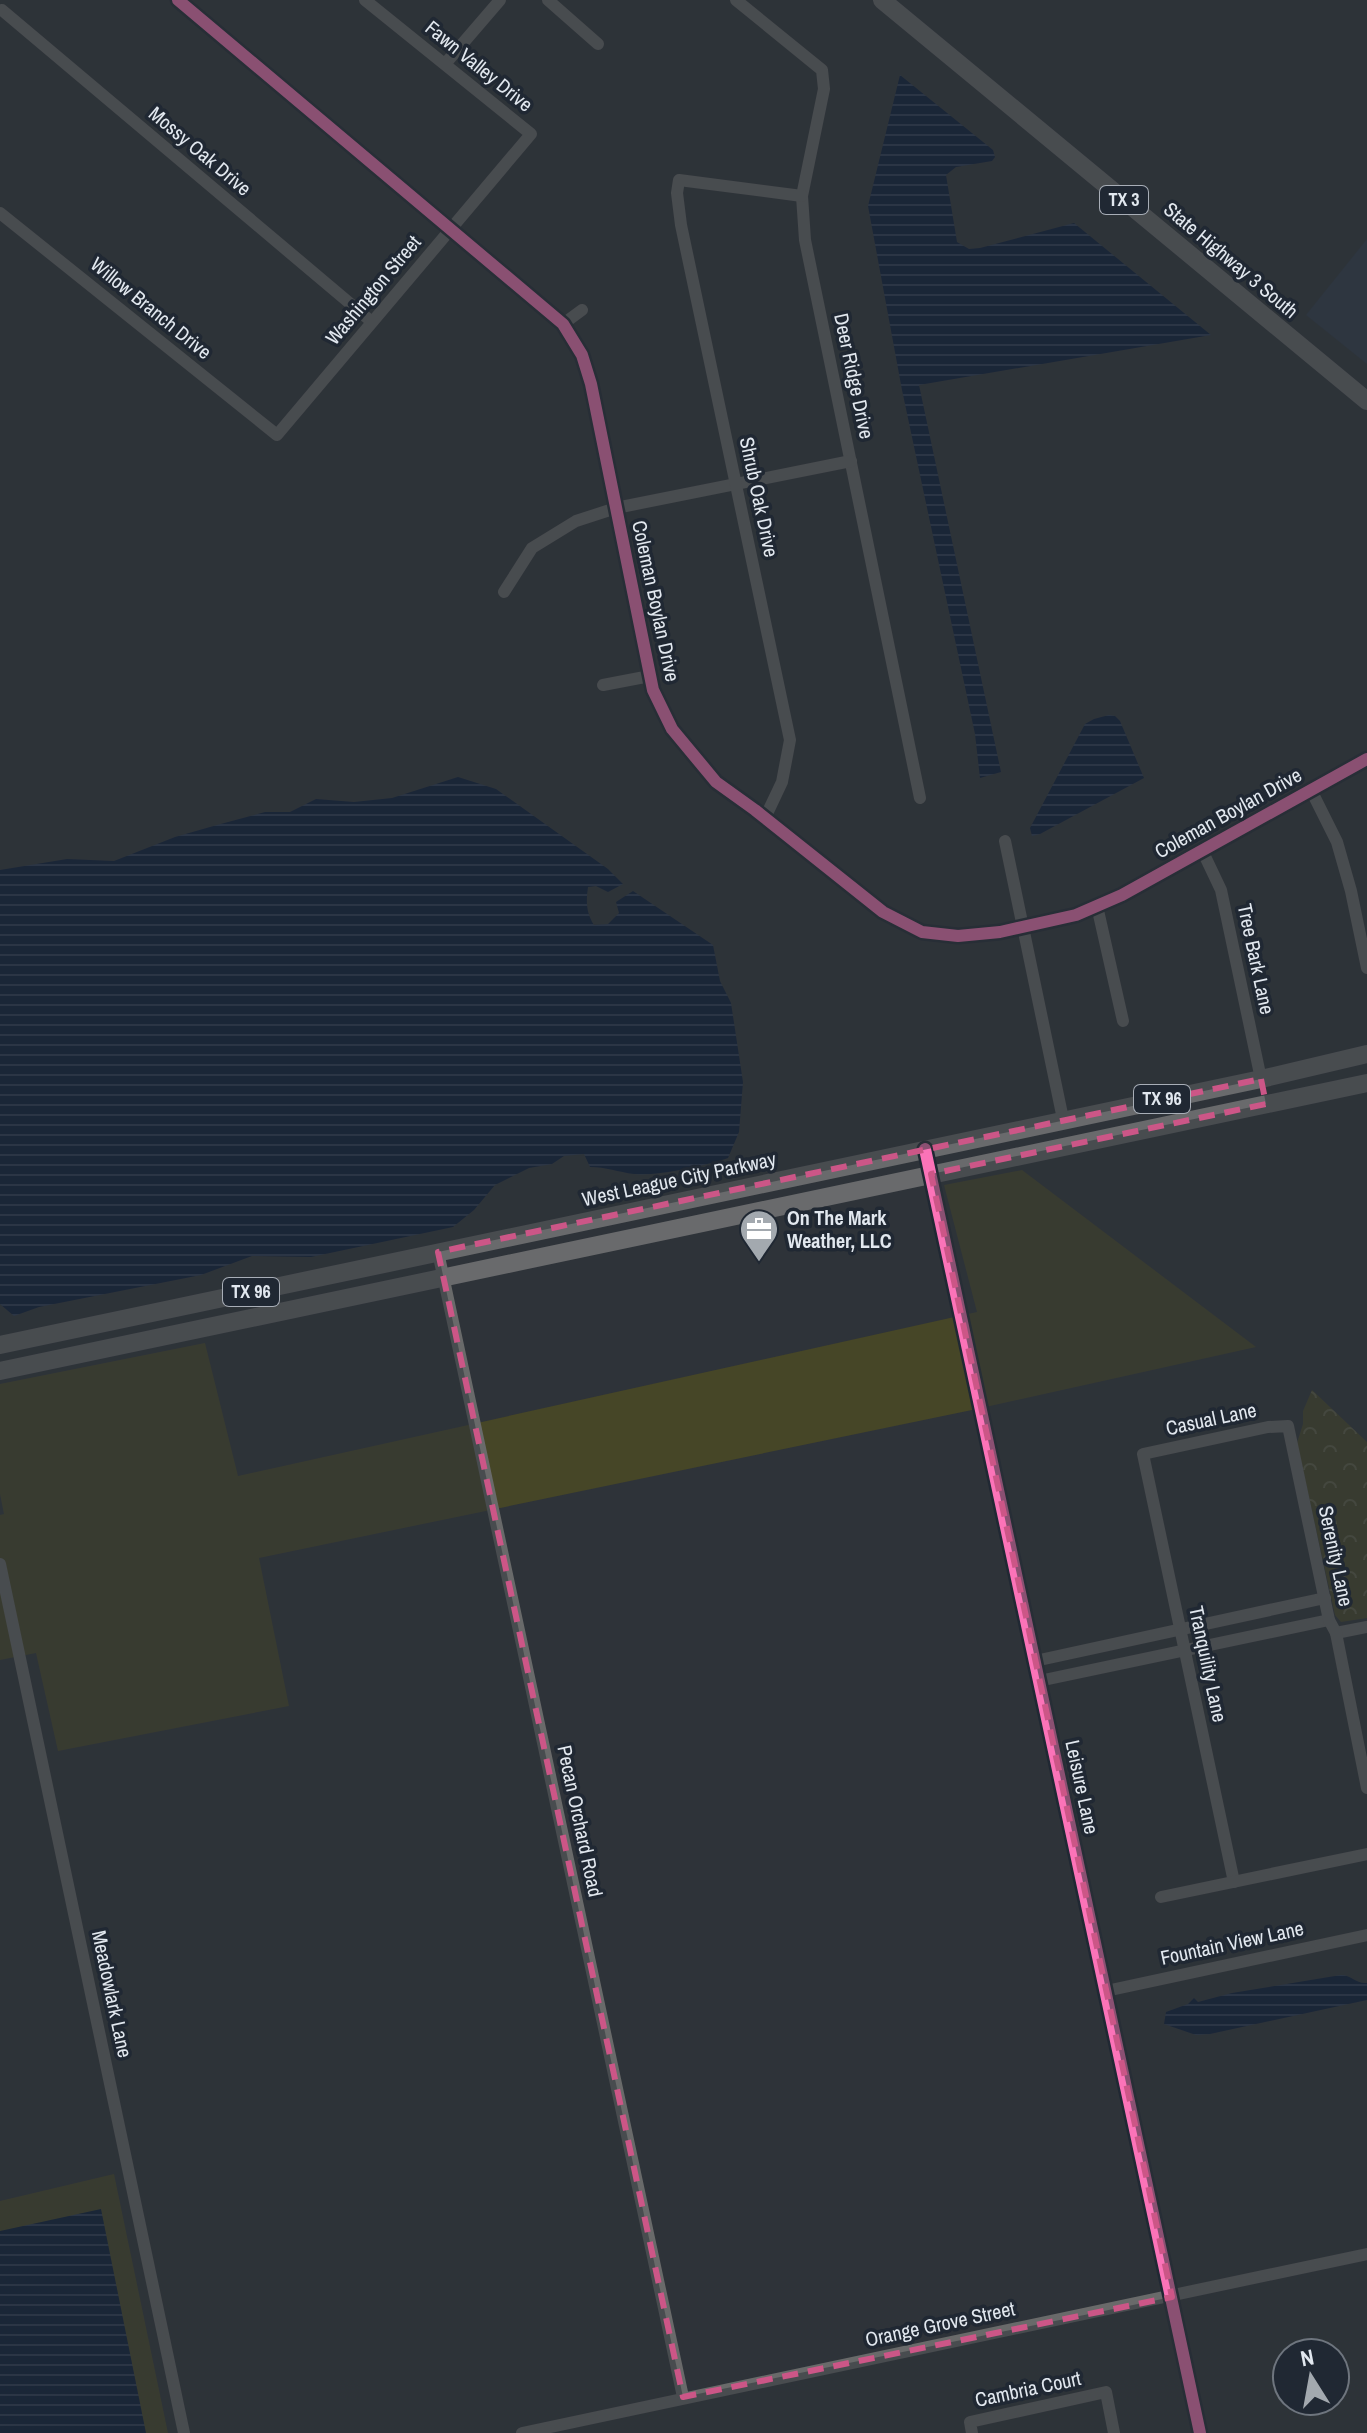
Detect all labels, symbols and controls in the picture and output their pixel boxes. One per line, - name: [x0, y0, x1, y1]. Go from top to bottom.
- street label: Fawn Valley Drive: [420, 14, 539, 117]
- street label: Mossy Oak Drive: [143, 100, 257, 201]
- road number: TX 3: [1100, 186, 1148, 214]
- street label: State Highway 3 South: [1158, 195, 1304, 324]
- street label: Washington Street: [319, 229, 427, 350]
- street label: Willow Branch Drive: [85, 250, 218, 365]
- street label: Deer Ridge Drive: [828, 311, 881, 441]
- street label: Shrub Oak Drive: [734, 434, 785, 559]
- street label: Coleman Boylan Drive: [626, 518, 687, 684]
- street label: Coleman Boylan Drive: [1149, 761, 1306, 864]
- street label: Tree Bark Lane: [1232, 901, 1281, 1017]
- road number: TX 96: [1134, 1085, 1190, 1113]
- street label: West League City Parkway: [579, 1145, 779, 1212]
- place label: On The Mark Weather, LLC: [787, 1204, 892, 1254]
- office icon: On The Mark Weather, LLC: [738, 1208, 780, 1263]
- road number: TX 96: [223, 1278, 279, 1306]
- street label: Casual Lane: [1163, 1396, 1259, 1441]
- street label: Serenity Lane: [1313, 1503, 1360, 1609]
- street label: Tranquility Lane: [1183, 1603, 1234, 1724]
- street label: Leisure Lane: [1059, 1737, 1106, 1837]
- street label: Pecan Orchard Road: [551, 1743, 610, 1899]
- street label: Fountain View Lane: [1158, 1914, 1306, 1971]
- street label: Meadowlark Lane: [86, 1928, 139, 2060]
- street label: Orange Grove Street: [863, 2294, 1018, 2353]
- north arrow: [1271, 2337, 1351, 2417]
- text: N: [1298, 2341, 1316, 2373]
- street label: Cambria Court: [972, 2364, 1084, 2413]

